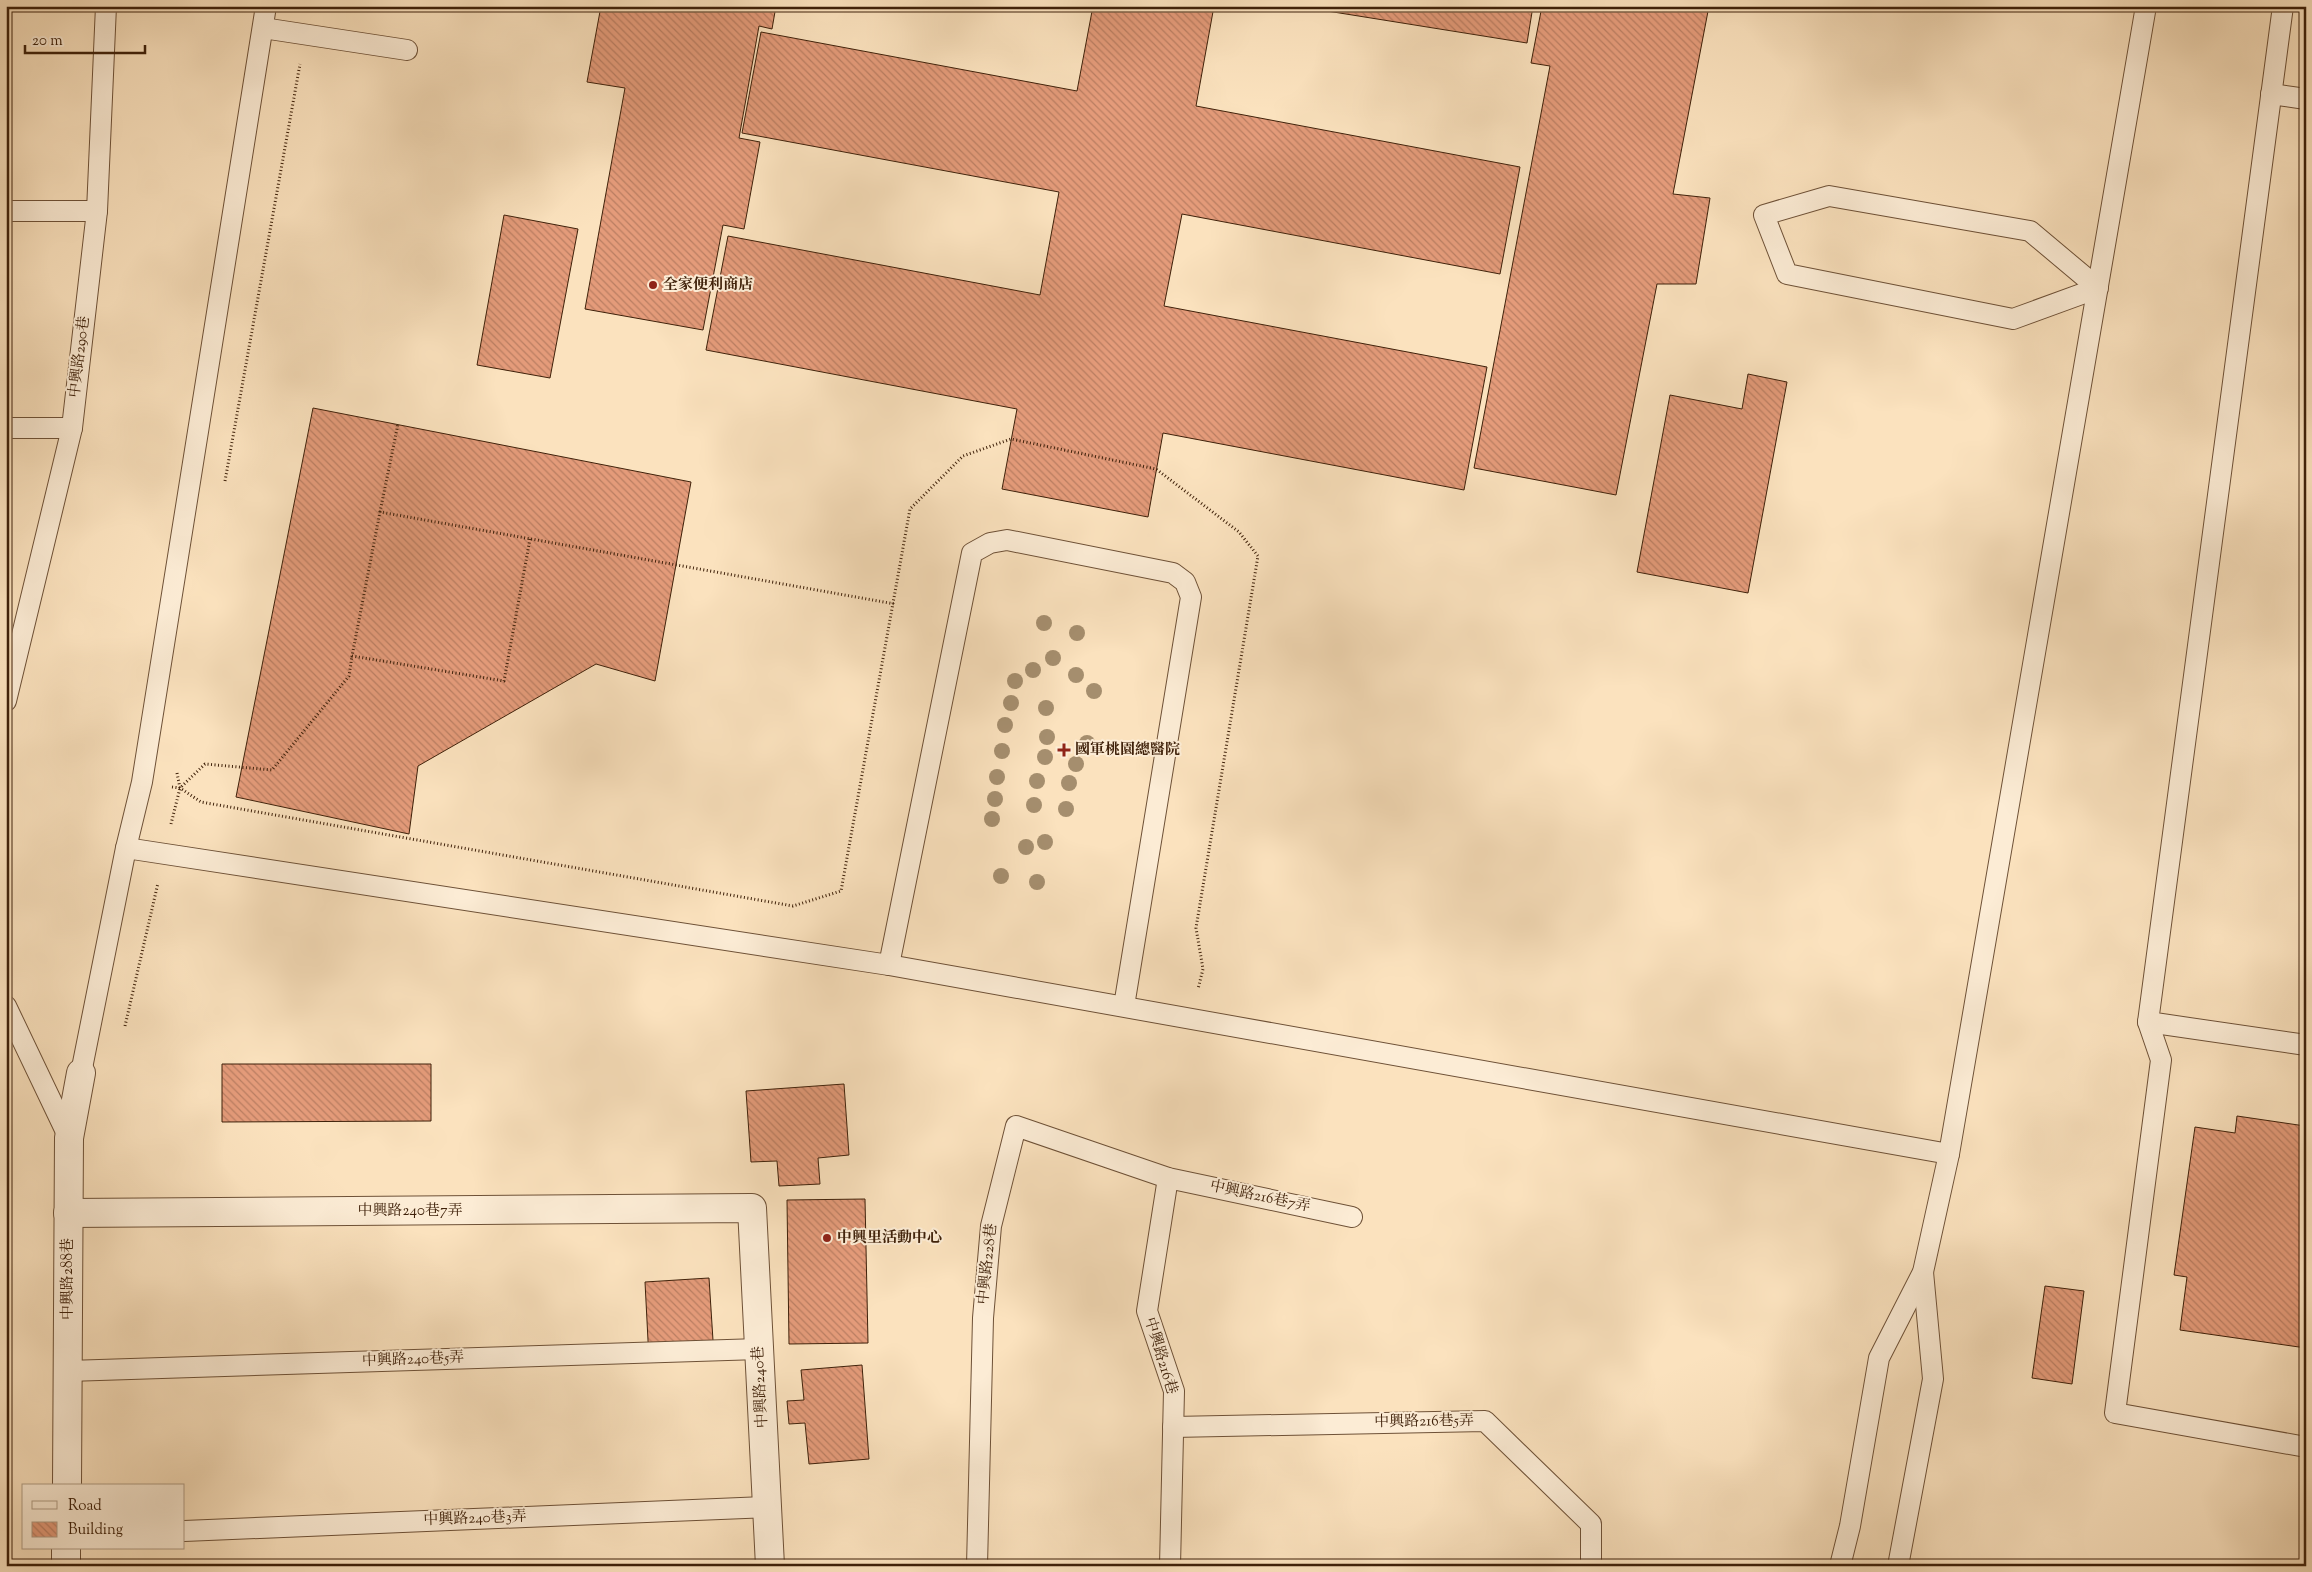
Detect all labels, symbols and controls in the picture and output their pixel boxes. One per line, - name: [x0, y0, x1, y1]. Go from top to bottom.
- scale bar: [25, 22, 145, 54]
- text: 20 m: [32, 31, 63, 52]
- place label: 全家便利商店: [663, 275, 753, 296]
- marker: 全家便利商店: [647, 279, 659, 291]
- street label: 中興路290巷: [65, 315, 95, 399]
- place label: 國軍桃園總醫院: [1075, 740, 1180, 761]
- marker: 國軍桃園總醫院: [1057, 743, 1071, 757]
- street label: 中興路216巷7弄: [1208, 1176, 1312, 1218]
- street label: 中興路240巷7弄: [358, 1201, 462, 1222]
- street label: 中興路228巷: [973, 1222, 1003, 1306]
- place label: 中興里活動中心: [837, 1228, 942, 1249]
- marker: 中興里活動中心: [821, 1232, 833, 1244]
- street label: 中興路288巷: [58, 1238, 79, 1320]
- street label: 中興路216巷: [1138, 1315, 1182, 1397]
- street label: 中興路240巷: [748, 1345, 774, 1429]
- street label: 中興路240巷5弄: [361, 1348, 465, 1372]
- street label: 中興路216巷5弄: [1374, 1411, 1474, 1433]
- legend: [22, 1484, 185, 1550]
- text: Road: [68, 1496, 102, 1517]
- street label: 中興路240巷3弄: [423, 1507, 527, 1531]
- text: Building: [68, 1520, 123, 1541]

